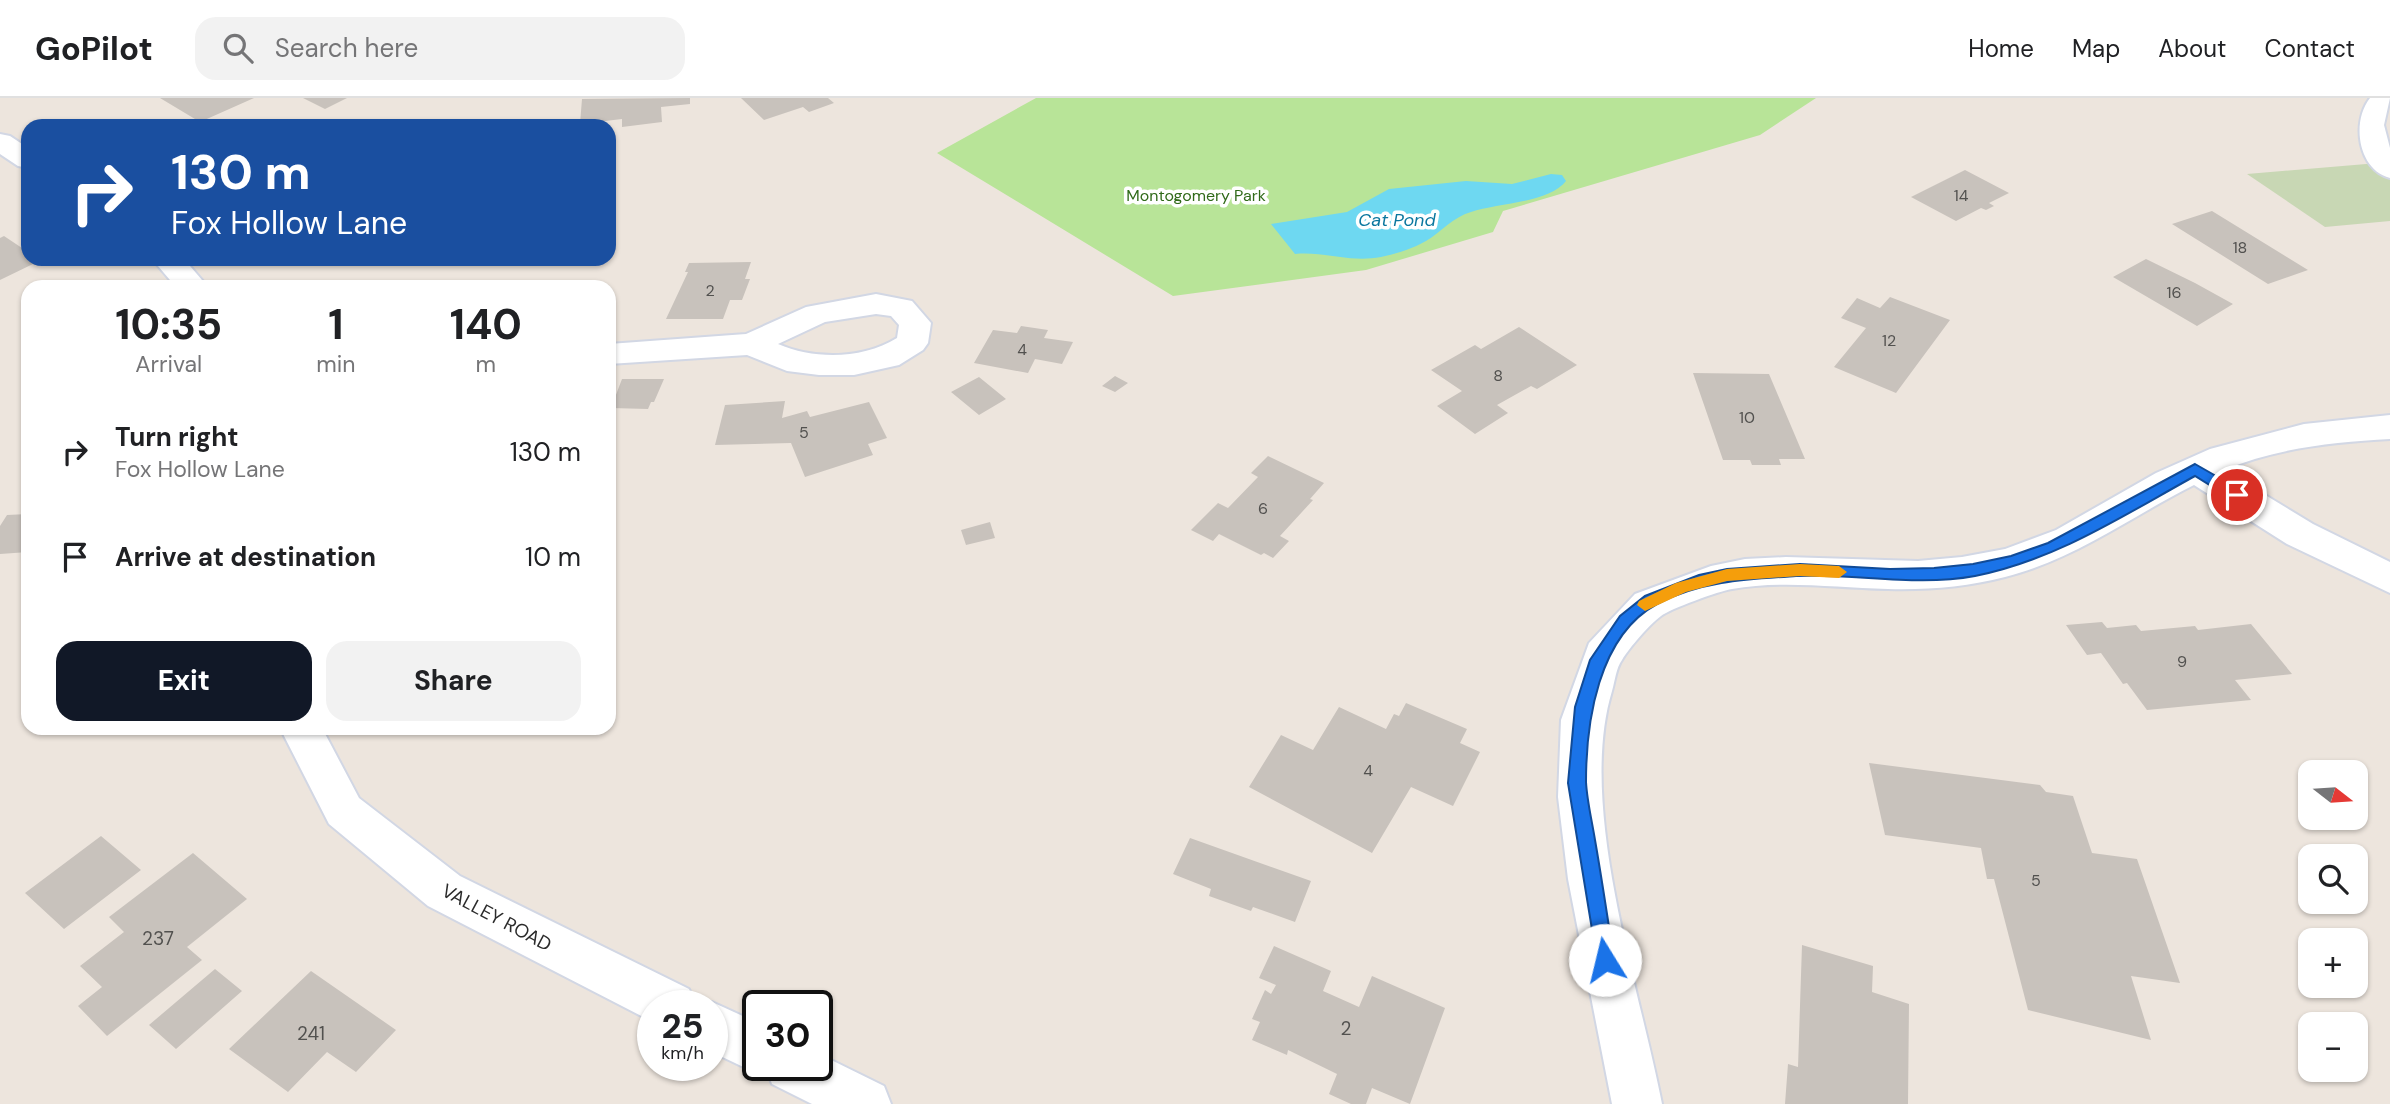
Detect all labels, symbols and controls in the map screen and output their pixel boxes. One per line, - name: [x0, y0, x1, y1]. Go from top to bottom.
- search box: [195, 17, 685, 80]
- text: GoPilot: [35, 27, 153, 70]
- icon: search: [219, 29, 257, 67]
- text: Search here: [275, 31, 418, 65]
- text: Home: [1968, 33, 2034, 64]
- text: Map: [2072, 33, 2120, 64]
- text: About: [2158, 33, 2227, 64]
- text: Contact: [2265, 33, 2355, 64]
- text: 130 m: [171, 140, 311, 204]
- icon: right: [56, 147, 147, 238]
- park label: Montogomery Park: [1126, 185, 1266, 206]
- house number: 14: [1954, 185, 1969, 206]
- text: Fox Hollow Lane: [171, 202, 407, 244]
- water label: Cat Pond: [1358, 208, 1436, 232]
- house number: 18: [2233, 237, 2247, 258]
- house number: 2: [705, 280, 715, 301]
- house number: 16: [2166, 282, 2182, 303]
- text: 10:35: [115, 297, 222, 352]
- text: 1: [328, 297, 344, 352]
- text: 140: [450, 297, 522, 352]
- house number: 12: [1882, 330, 1896, 351]
- house number: 4: [1017, 339, 1027, 360]
- text: Arrival: [135, 349, 202, 379]
- text: min: [316, 349, 356, 379]
- text: m: [476, 349, 496, 379]
- house number: 8: [1493, 365, 1503, 386]
- house number: 10: [1739, 407, 1755, 428]
- text: Turn right: [115, 420, 239, 454]
- house number: 5: [799, 422, 809, 443]
- icon: right: [56, 433, 94, 471]
- text: 130 m: [510, 435, 581, 469]
- text: Fox Hollow Lane: [115, 454, 285, 484]
- pin: [2207, 465, 2267, 525]
- icon: arrive: [2218, 476, 2256, 514]
- house number: 6: [1258, 498, 1268, 519]
- icon: arrive: [56, 538, 94, 576]
- text: Arrive at destination: [115, 540, 376, 574]
- text: 10 m: [525, 540, 581, 574]
- button: Exit: [56, 641, 312, 721]
- button: Share: [326, 641, 581, 721]
- house number: 9: [2177, 651, 2187, 672]
- house number: 4: [1363, 760, 1373, 781]
- north arrow: [2298, 760, 2368, 830]
- map controls: [2298, 760, 2368, 1082]
- button: search: [2298, 844, 2368, 914]
- house number: 5: [2031, 870, 2041, 891]
- street label: VALLEY ROAD: [437, 878, 556, 957]
- position arrow: [1568, 923, 1642, 997]
- house number: 237: [142, 926, 174, 951]
- button: +: [2298, 928, 2368, 998]
- speed limit sign: 30: [742, 990, 833, 1081]
- text: 25: [662, 1003, 703, 1049]
- button: −: [2298, 1012, 2368, 1082]
- house number: 2: [1341, 1016, 1352, 1041]
- house number: 241: [297, 1021, 325, 1046]
- text: km/h: [661, 1041, 704, 1065]

